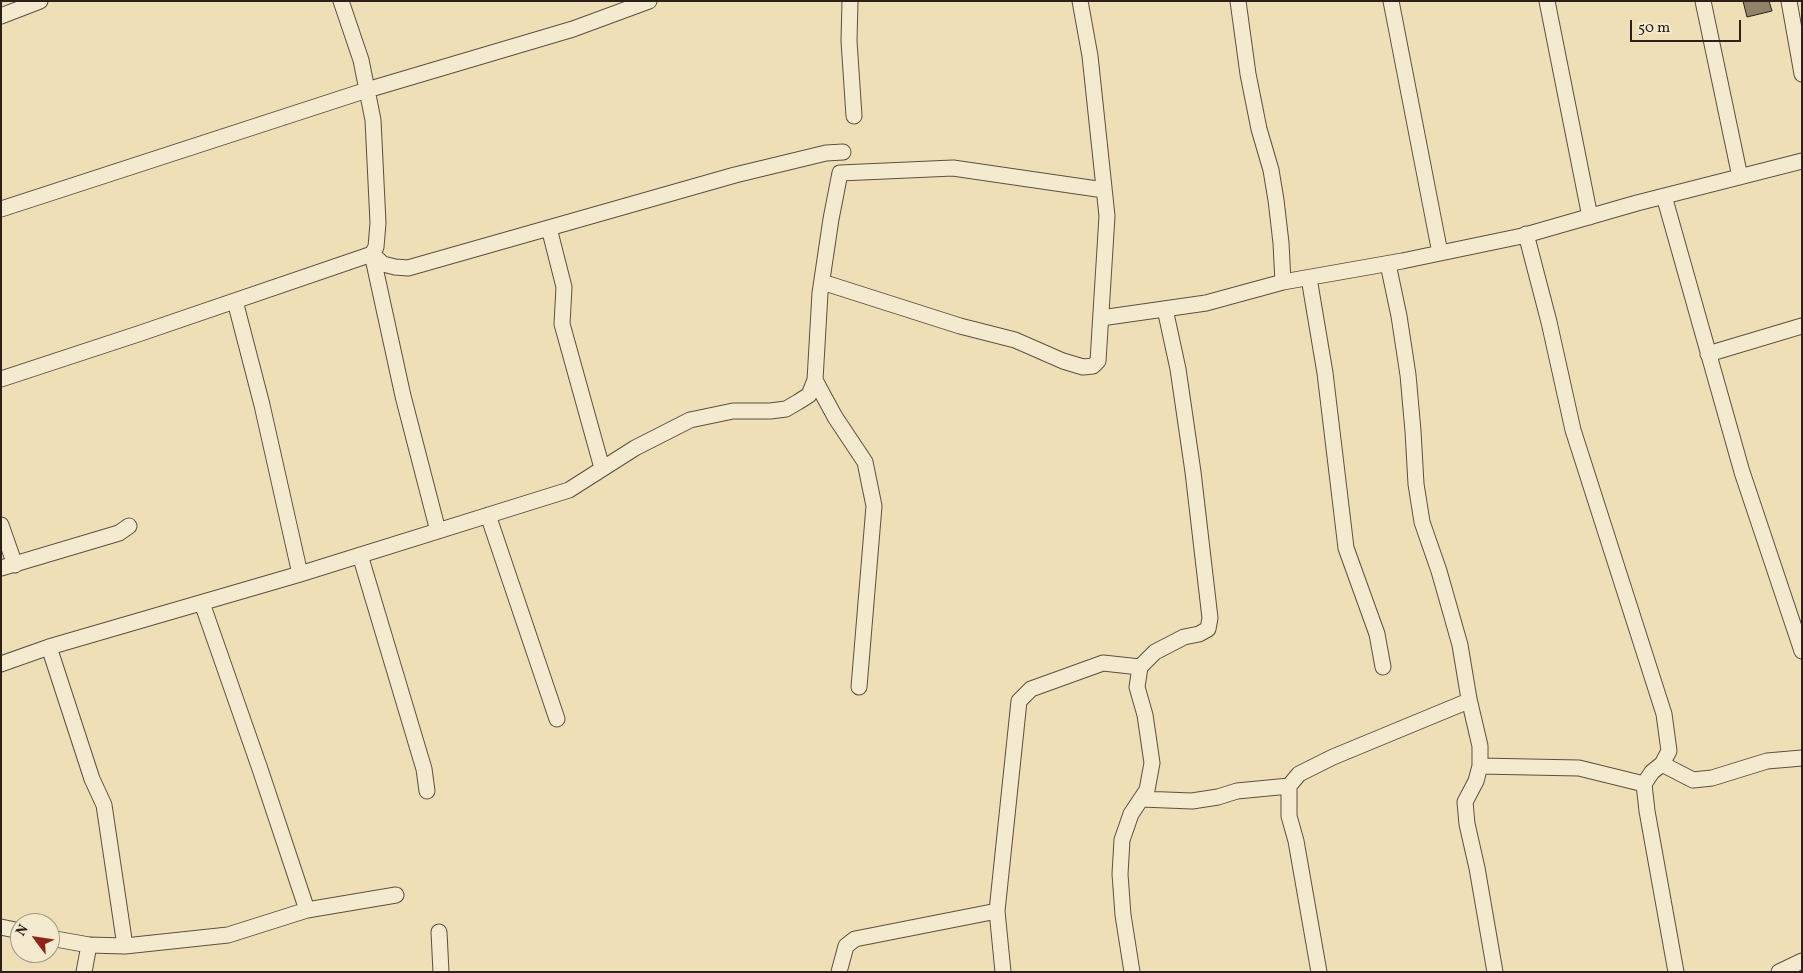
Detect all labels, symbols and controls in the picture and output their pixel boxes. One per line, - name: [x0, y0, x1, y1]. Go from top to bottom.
- scale bar: [1633, 10, 1744, 42]
- text: 50 m: [1638, 18, 1670, 39]
- north arrow: [10, 913, 60, 963]
- text: N: [12, 921, 33, 940]

